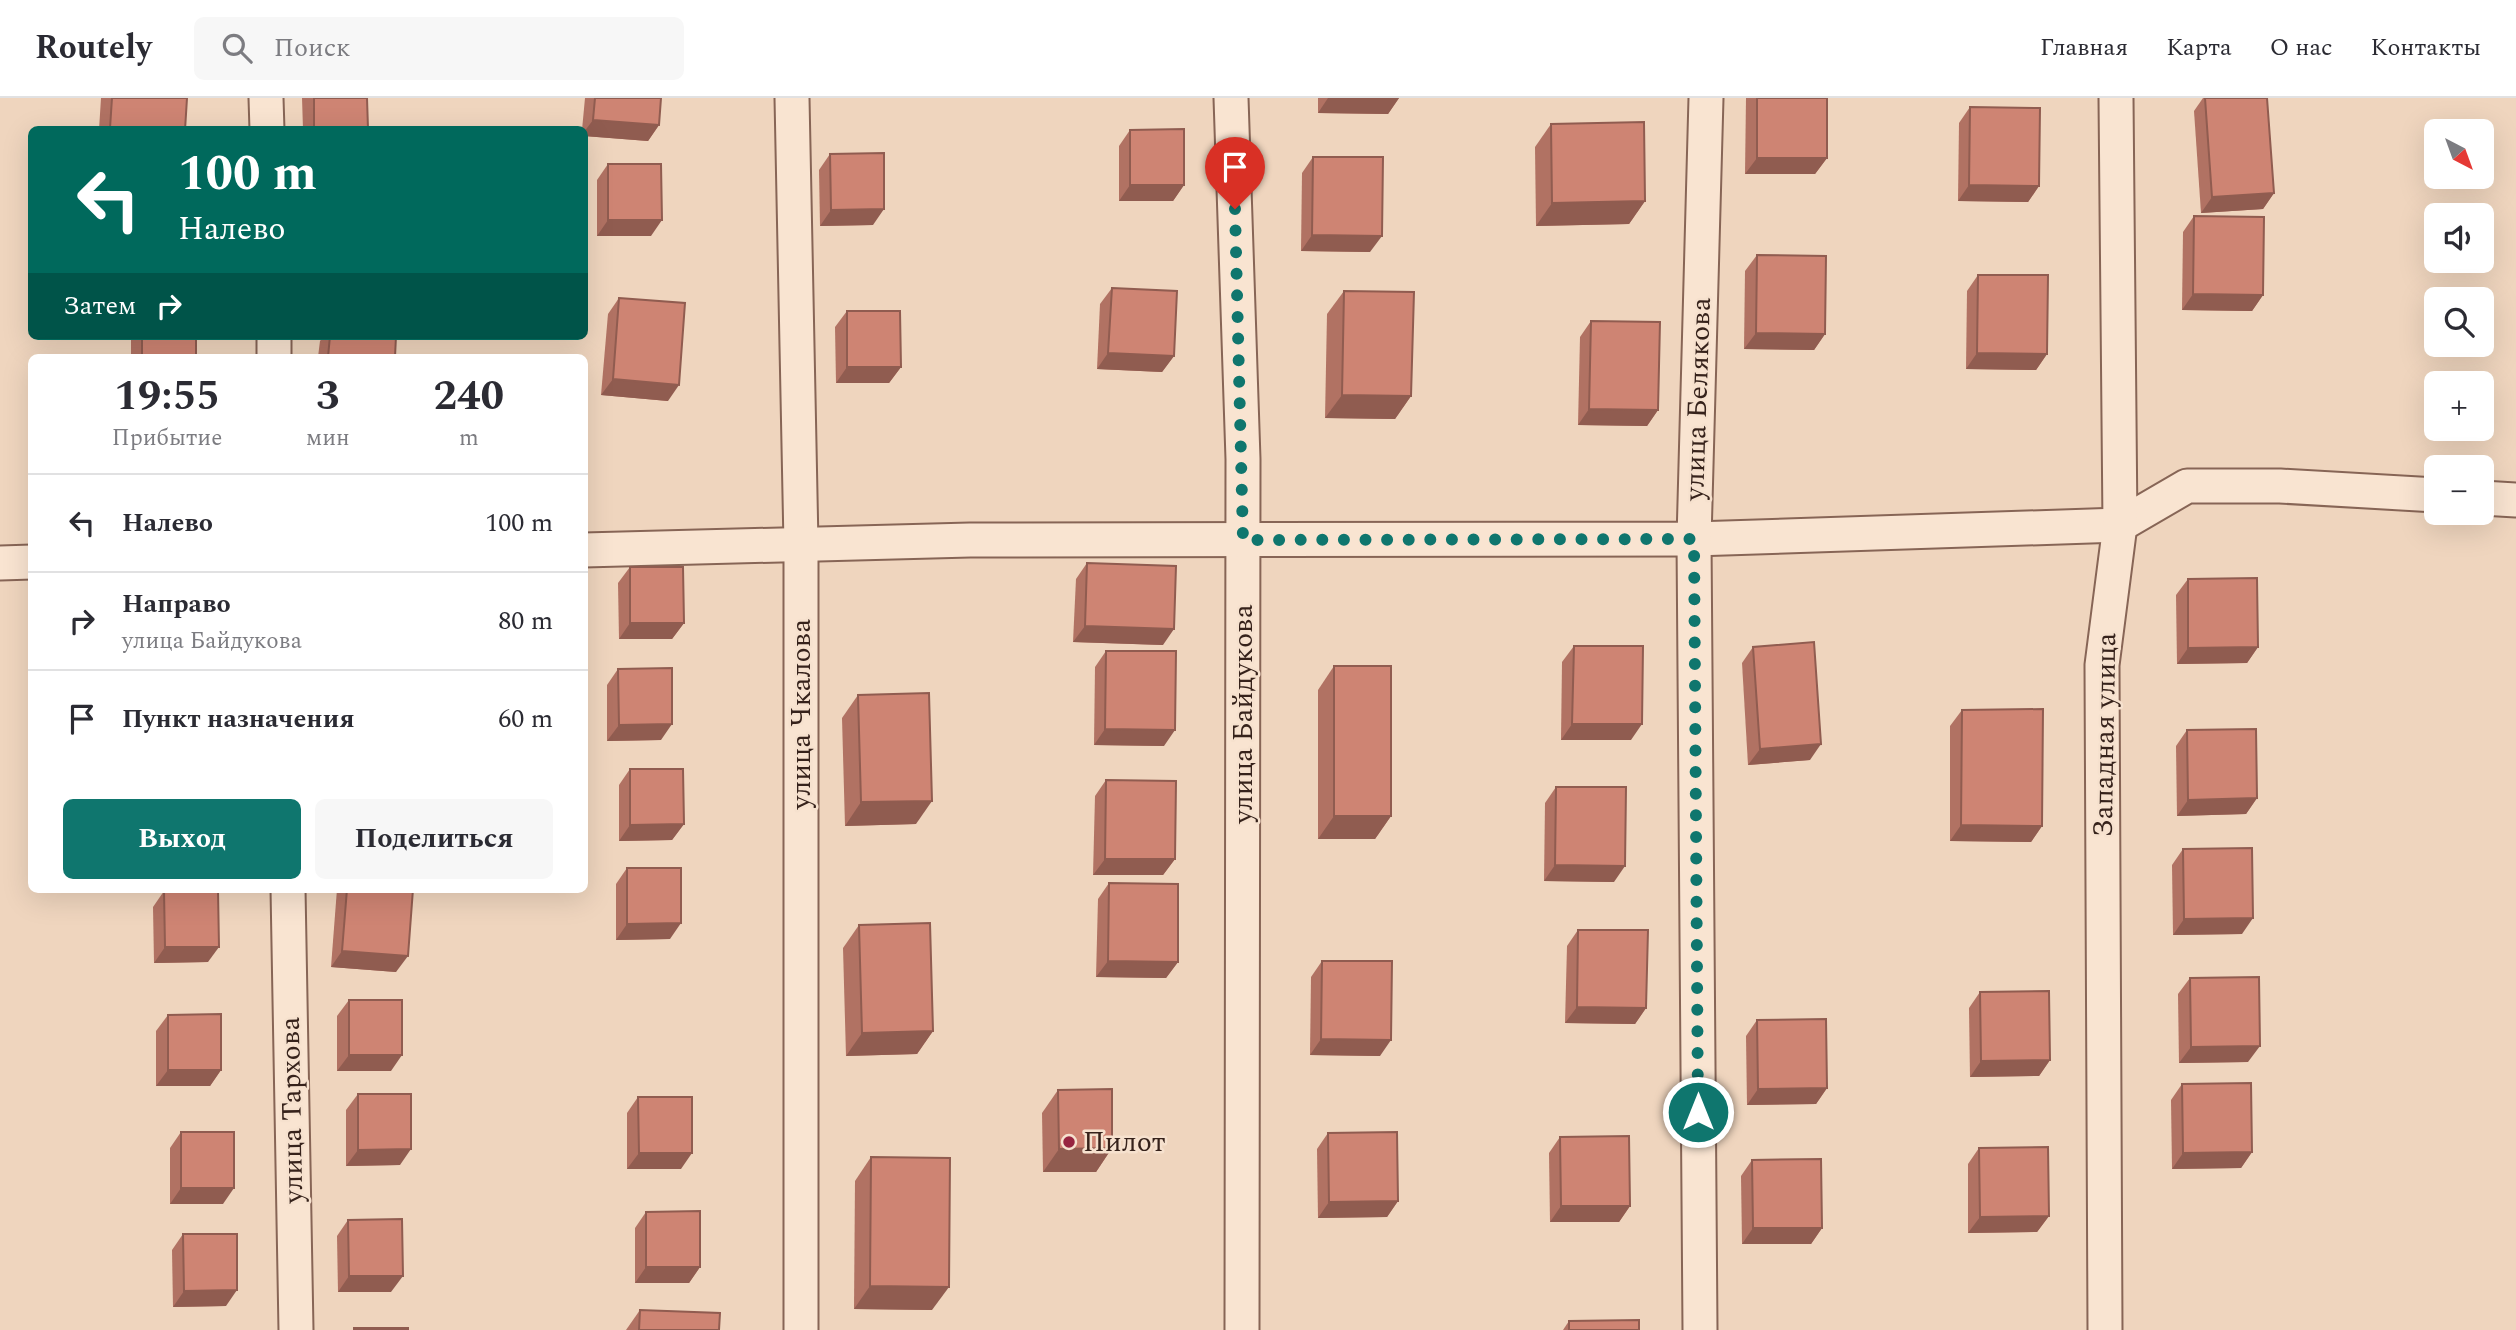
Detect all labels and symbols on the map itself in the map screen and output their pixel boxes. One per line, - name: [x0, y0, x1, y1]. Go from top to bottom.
- north arrow: [2424, 119, 2494, 189]
- pin: [1205, 137, 1265, 209]
- street label: улица Белякова: [1673, 296, 1723, 502]
- street label: улица Байдукова: [1222, 604, 1265, 825]
- street label: улица Чкалова: [780, 618, 823, 810]
- street label: Западная улица: [2082, 632, 2128, 838]
- street label: улица Тархова: [269, 1016, 315, 1205]
- position arrow: [1661, 1075, 1735, 1149]
- place label: Пилот: [1083, 1121, 1166, 1164]
- marker: Пилот: [1061, 1134, 1077, 1150]

